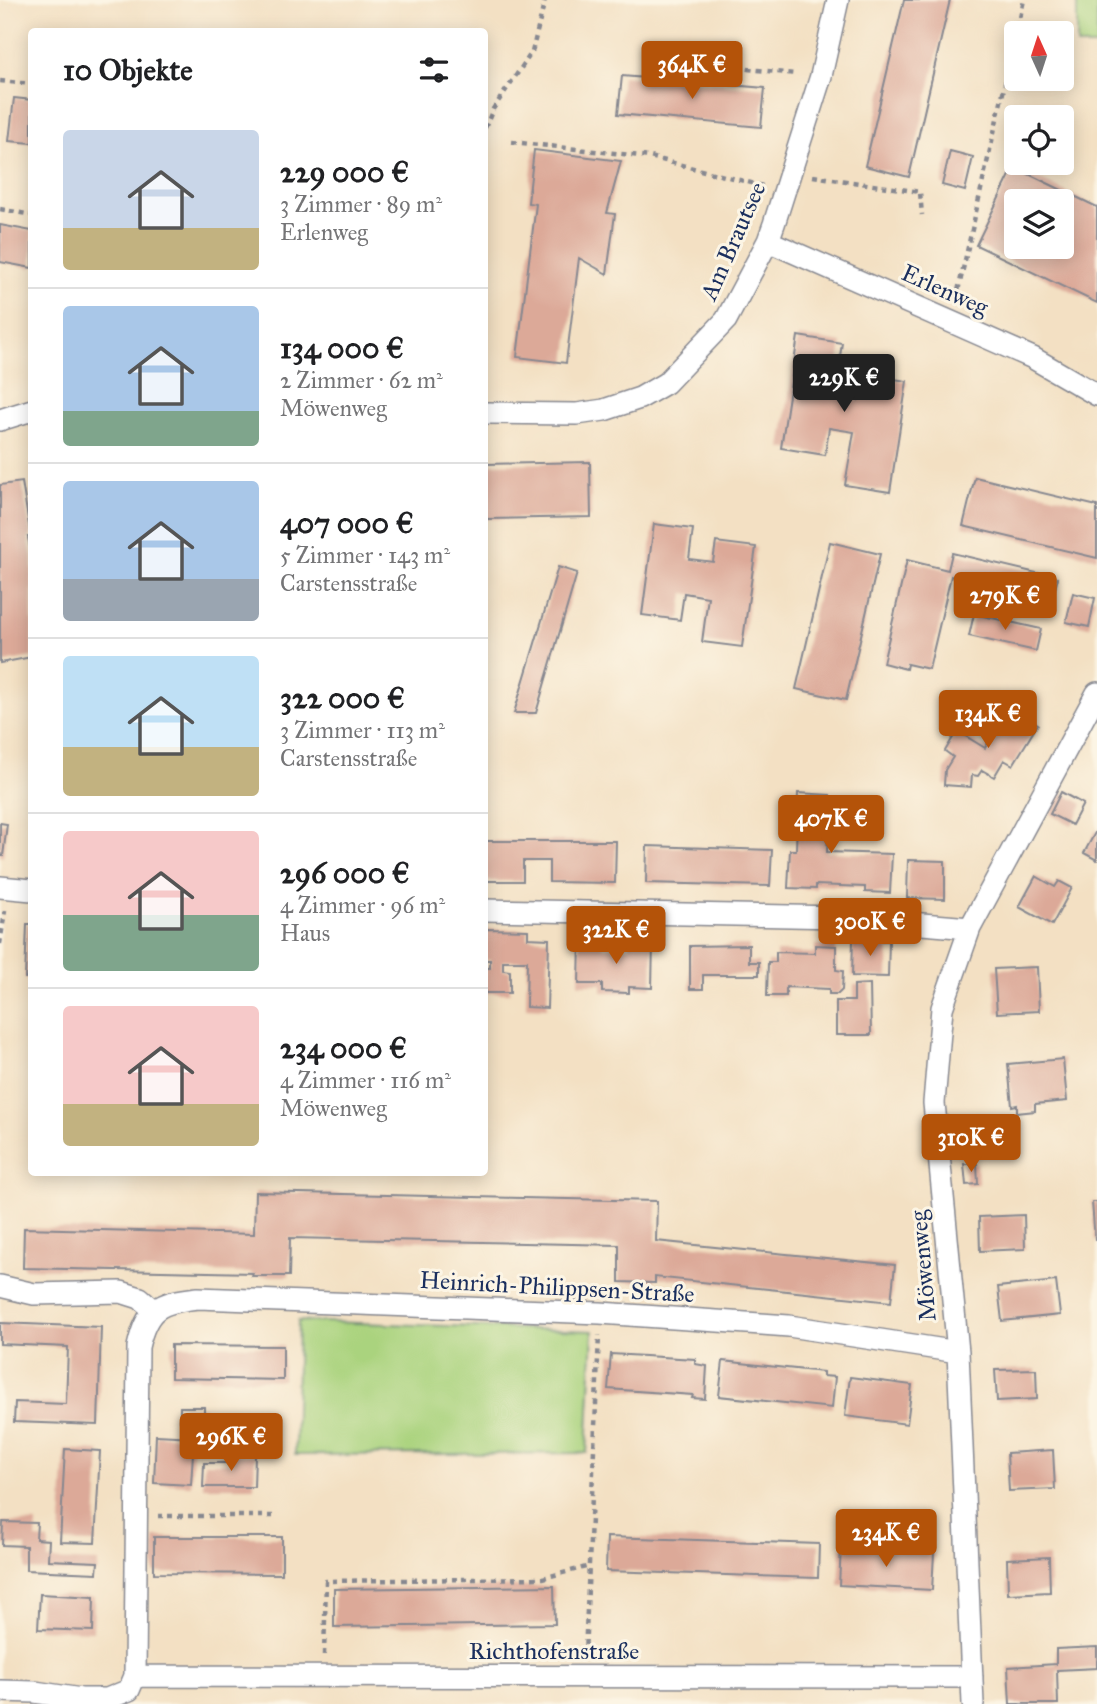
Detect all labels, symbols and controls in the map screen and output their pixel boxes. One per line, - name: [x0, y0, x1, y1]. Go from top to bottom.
- north arrow: [1004, 21, 1074, 91]
- map controls: [1004, 21, 1074, 259]
- pin: 364K €: [635, 42, 749, 101]
- text: 364K €: [657, 50, 727, 78]
- icon: filters: [415, 51, 453, 89]
- text: 10 Objekte: [63, 52, 193, 88]
- button: locate: [1004, 105, 1074, 175]
- text: 229 000 €: [280, 154, 409, 190]
- icon: home: [119, 158, 203, 242]
- street label: Am Brautsee: [693, 177, 772, 306]
- button: layers: [1004, 189, 1074, 259]
- text: 3 Zimmer · 89 m²: [280, 190, 442, 218]
- text: Erlenweg: [280, 218, 368, 246]
- street label: Erlenweg: [897, 258, 994, 323]
- text: 134 000 €: [280, 330, 404, 366]
- icon: home: [119, 334, 203, 418]
- pin: 229K €: [787, 354, 901, 414]
- text: 229K €: [809, 363, 879, 391]
- text: 2 Zimmer · 62 m²: [280, 366, 443, 394]
- text: Möwenweg: [280, 394, 387, 422]
- text: 407 000 €: [280, 505, 414, 541]
- icon: home: [119, 509, 203, 593]
- text: 5 Zimmer · 143 m²: [280, 541, 450, 569]
- text: Carstensstraße: [280, 569, 417, 597]
- pin: 279K €: [948, 572, 1062, 632]
- text: 279K €: [970, 581, 1040, 609]
- text: 322 000 €: [280, 680, 405, 716]
- icon: home: [119, 684, 203, 768]
- pin: 134K €: [931, 690, 1045, 750]
- text: 134K €: [955, 699, 1021, 727]
- text: 3 Zimmer · 113 m²: [280, 716, 445, 744]
- text: Carstensstraße: [280, 744, 417, 772]
- pin: 407K €: [774, 796, 888, 855]
- text: 407K €: [794, 804, 868, 832]
- text: 296 000 €: [280, 855, 410, 891]
- icon: home: [119, 859, 203, 943]
- text: 4 Zimmer · 96 m²: [280, 891, 445, 919]
- pin: 300K €: [813, 898, 927, 958]
- pin: 322K €: [559, 906, 673, 966]
- text: 300K €: [834, 907, 906, 935]
- text: 322K €: [582, 915, 650, 943]
- text: Haus: [280, 919, 330, 947]
- text: 234 000 €: [280, 1030, 407, 1066]
- icon: home: [119, 1034, 203, 1118]
- text: 4 Zimmer · 116 m²: [280, 1066, 451, 1094]
- text: Möwenweg: [280, 1094, 387, 1122]
- pin: 310K €: [914, 1114, 1028, 1174]
- text: 310K €: [938, 1123, 1004, 1151]
- street label: Möwenweg: [903, 1208, 943, 1323]
- street label: Heinrich-Philippsen-Straße: [419, 1265, 695, 1309]
- pin: 296K €: [174, 1414, 288, 1473]
- text: 296K €: [196, 1422, 266, 1450]
- pin: 234K €: [829, 1510, 943, 1569]
- text: 234K €: [852, 1518, 920, 1546]
- street label: Richthofenstraße: [469, 1636, 639, 1666]

